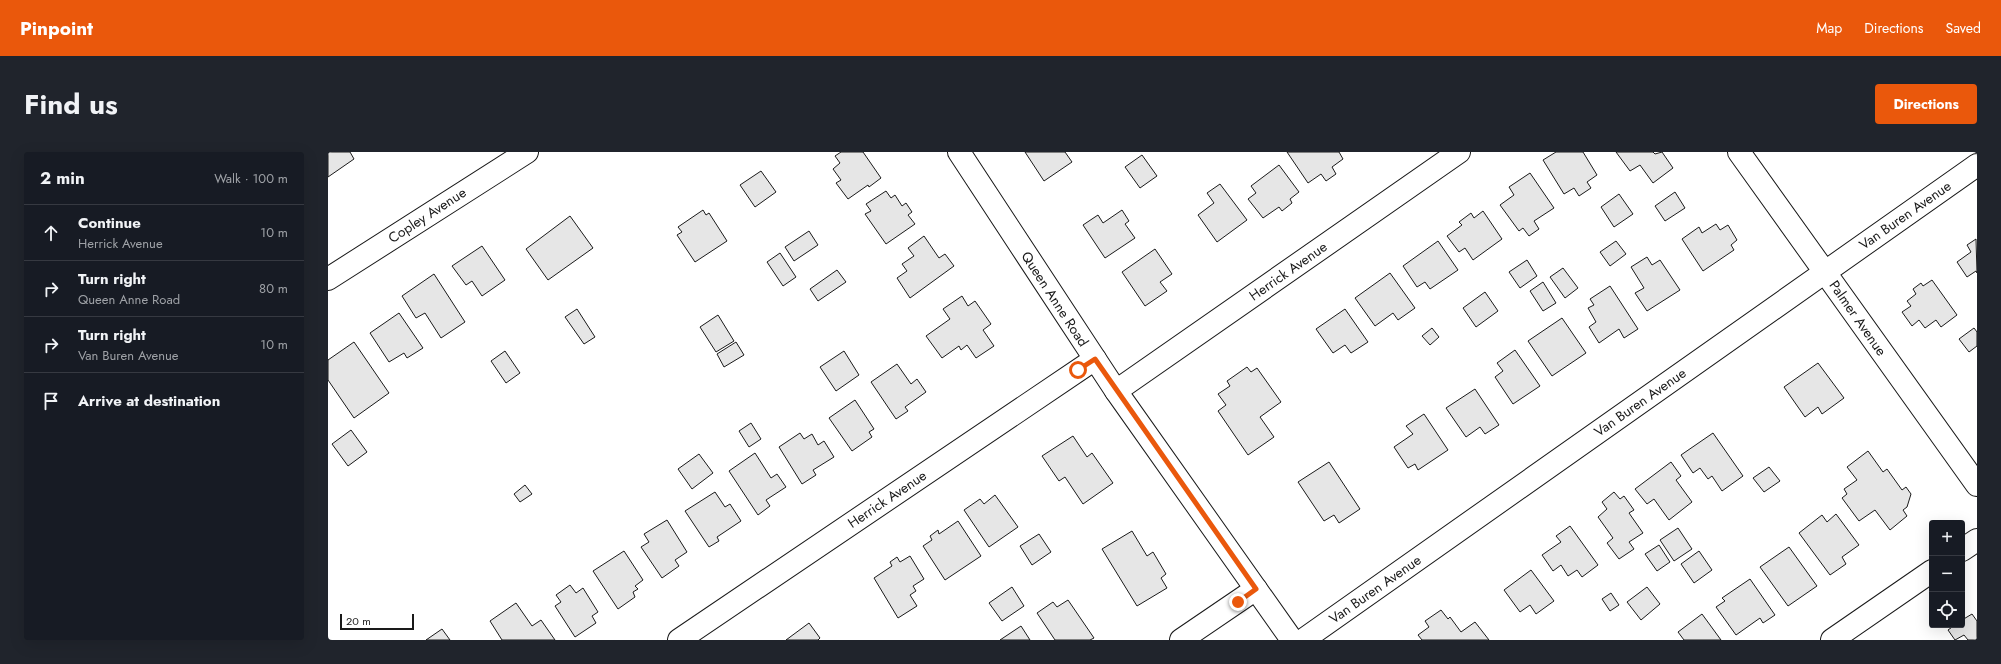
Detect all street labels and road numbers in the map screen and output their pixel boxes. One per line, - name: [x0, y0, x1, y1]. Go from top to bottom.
- street label: Van Buren Avenue: [1855, 176, 1955, 254]
- street label: Copley Avenue: [384, 182, 470, 248]
- street label: Herrick Avenue: [1245, 237, 1331, 305]
- street label: Queen Anne Road: [1017, 247, 1093, 351]
- street label: Palmer Avenue: [1825, 276, 1891, 360]
- street label: Van Buren Avenue: [1590, 363, 1690, 441]
- street label: Herrick Avenue: [844, 465, 930, 533]
- street label: Van Buren Avenue: [1325, 550, 1425, 628]

